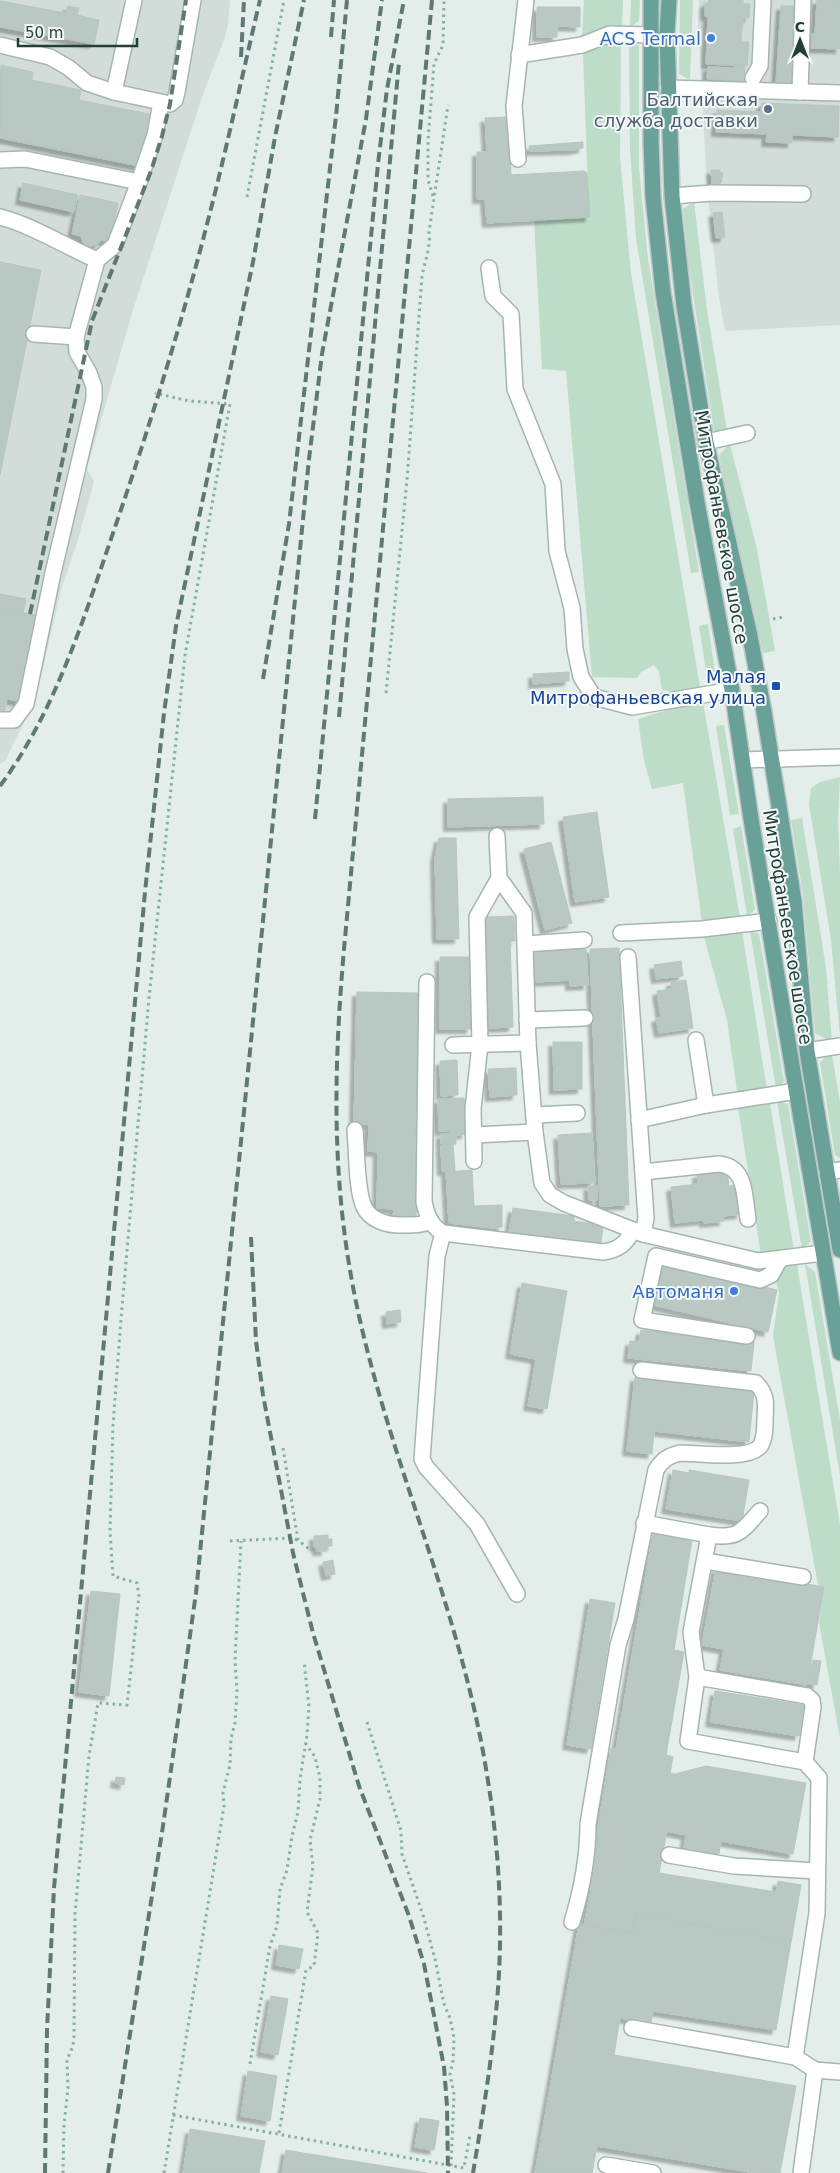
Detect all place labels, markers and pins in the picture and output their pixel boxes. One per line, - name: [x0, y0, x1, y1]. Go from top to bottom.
- place label: ACS Termal: [600, 28, 701, 49]
- marker: ACS Termal: [705, 32, 717, 44]
- place label: Балтийская служба доставки: [594, 89, 758, 131]
- marker: Балтийская служба доставки: [762, 103, 774, 115]
- place label: Малая Митрофаньевская улица: [530, 666, 766, 708]
- marker: Малая Митрофаньевская улица: [770, 680, 782, 692]
- place label: Автоманя: [632, 1281, 724, 1302]
- marker: Автоманя: [728, 1285, 740, 1297]

